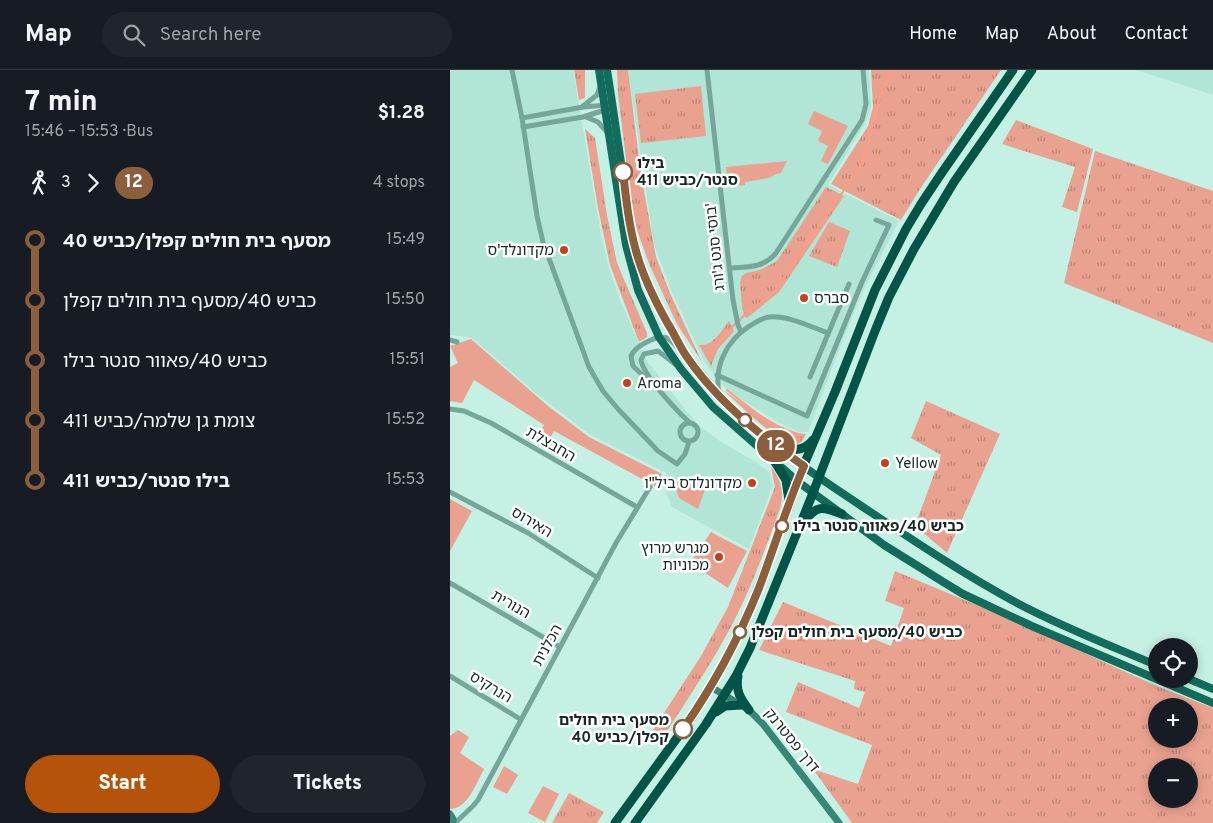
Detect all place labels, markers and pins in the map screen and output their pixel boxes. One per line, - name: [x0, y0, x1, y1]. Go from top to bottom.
- place label: בילו סנטר/כביש 411: [637, 155, 738, 191]
- marker: בילו סנטר/כביש 411: [613, 162, 633, 182]
- place label: מקדונלד'ס: [488, 242, 554, 261]
- marker: מקדונלד'ס: [558, 244, 570, 256]
- place label: סברס: [814, 290, 849, 309]
- marker: סברס: [798, 292, 810, 304]
- place label: Aroma: [637, 375, 682, 394]
- marker: Aroma: [621, 377, 633, 389]
- unlabelled marker: [738, 413, 752, 427]
- place label: Yellow: [895, 455, 938, 474]
- marker: Yellow: [879, 457, 891, 469]
- place label: מקדונלדס ביל"ו: [644, 475, 742, 494]
- marker: מקדונלדס ביל"ו: [746, 477, 758, 489]
- place label: כביש 40/פאוור סנטר בילו: [793, 518, 964, 537]
- marker: כביש 40/פאוור סנטר בילו: [775, 519, 789, 533]
- place label: מגרש מרוץ מכוניות: [641, 540, 709, 576]
- marker: מגרש מרוץ מכוניות: [713, 551, 725, 563]
- place label: כביש 40/מסעף בית חולים קפלן: [751, 624, 963, 643]
- marker: כביש 40/מסעף בית חולים קפלן: [733, 625, 747, 639]
- place label: מסעף בית חולים קפלן/כביש 40: [559, 712, 669, 748]
- marker: מסעף בית חולים קפלן/כביש 40: [673, 719, 693, 739]

